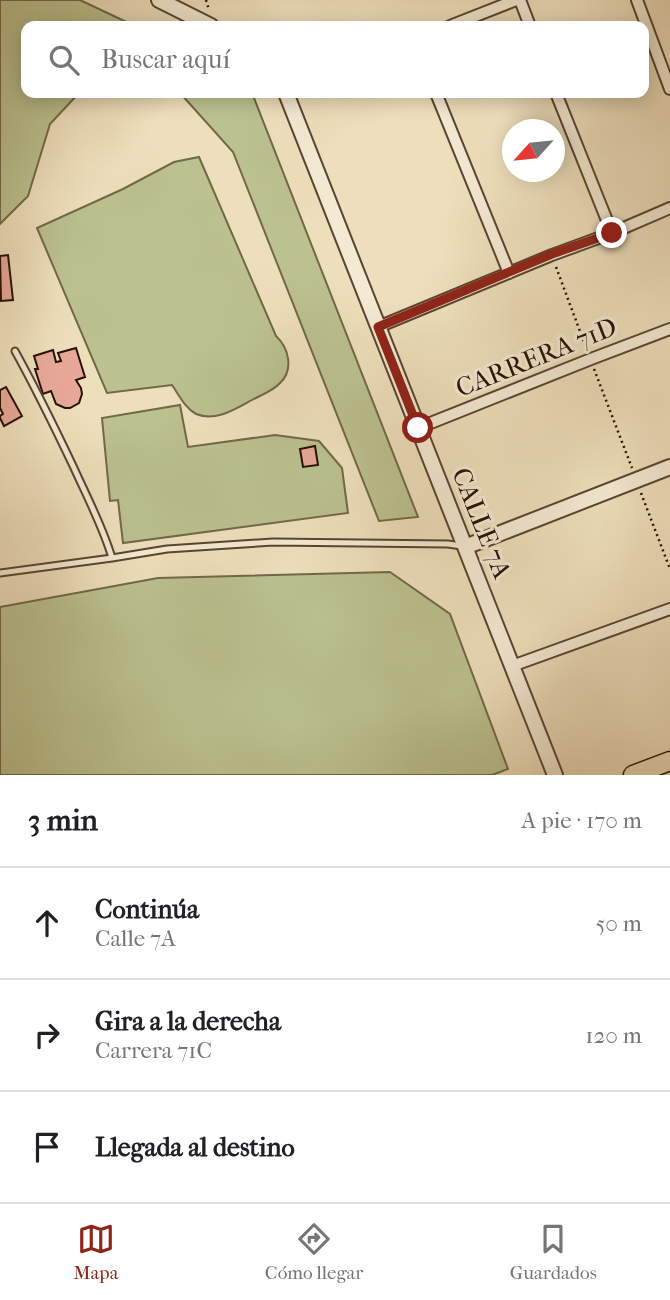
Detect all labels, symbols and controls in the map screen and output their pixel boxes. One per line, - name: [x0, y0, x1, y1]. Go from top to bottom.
- search box: [21, 21, 649, 98]
- icon: search: [45, 41, 83, 79]
- text: Buscar aquí: [101, 44, 230, 75]
- north arrow: [502, 119, 565, 182]
- route end: [596, 217, 627, 248]
- street label: CARRERA 71D: [451, 311, 621, 404]
- route start: [402, 412, 433, 443]
- street label: CALLE 7A: [445, 463, 518, 584]
- text: 3 min: [28, 803, 98, 838]
- text: A pie · 170 m: [521, 807, 642, 834]
- text: Continúa: [95, 894, 199, 925]
- icon: ahead: [28, 904, 66, 942]
- text: 50 m: [595, 910, 642, 937]
- text: Calle 7A: [95, 925, 176, 952]
- text: Gira a la derecha: [95, 1006, 281, 1037]
- icon: right: [28, 1016, 66, 1054]
- text: 120 m: [585, 1022, 642, 1049]
- text: Carrera 71C: [95, 1037, 212, 1064]
- icon: arrive: [28, 1128, 66, 1166]
- text: Llegada al destino: [95, 1132, 295, 1163]
- tab: Mapa: [73, 1220, 118, 1284]
- tab: Cómo llegar: [265, 1220, 363, 1284]
- tab: Guardados: [510, 1220, 597, 1284]

